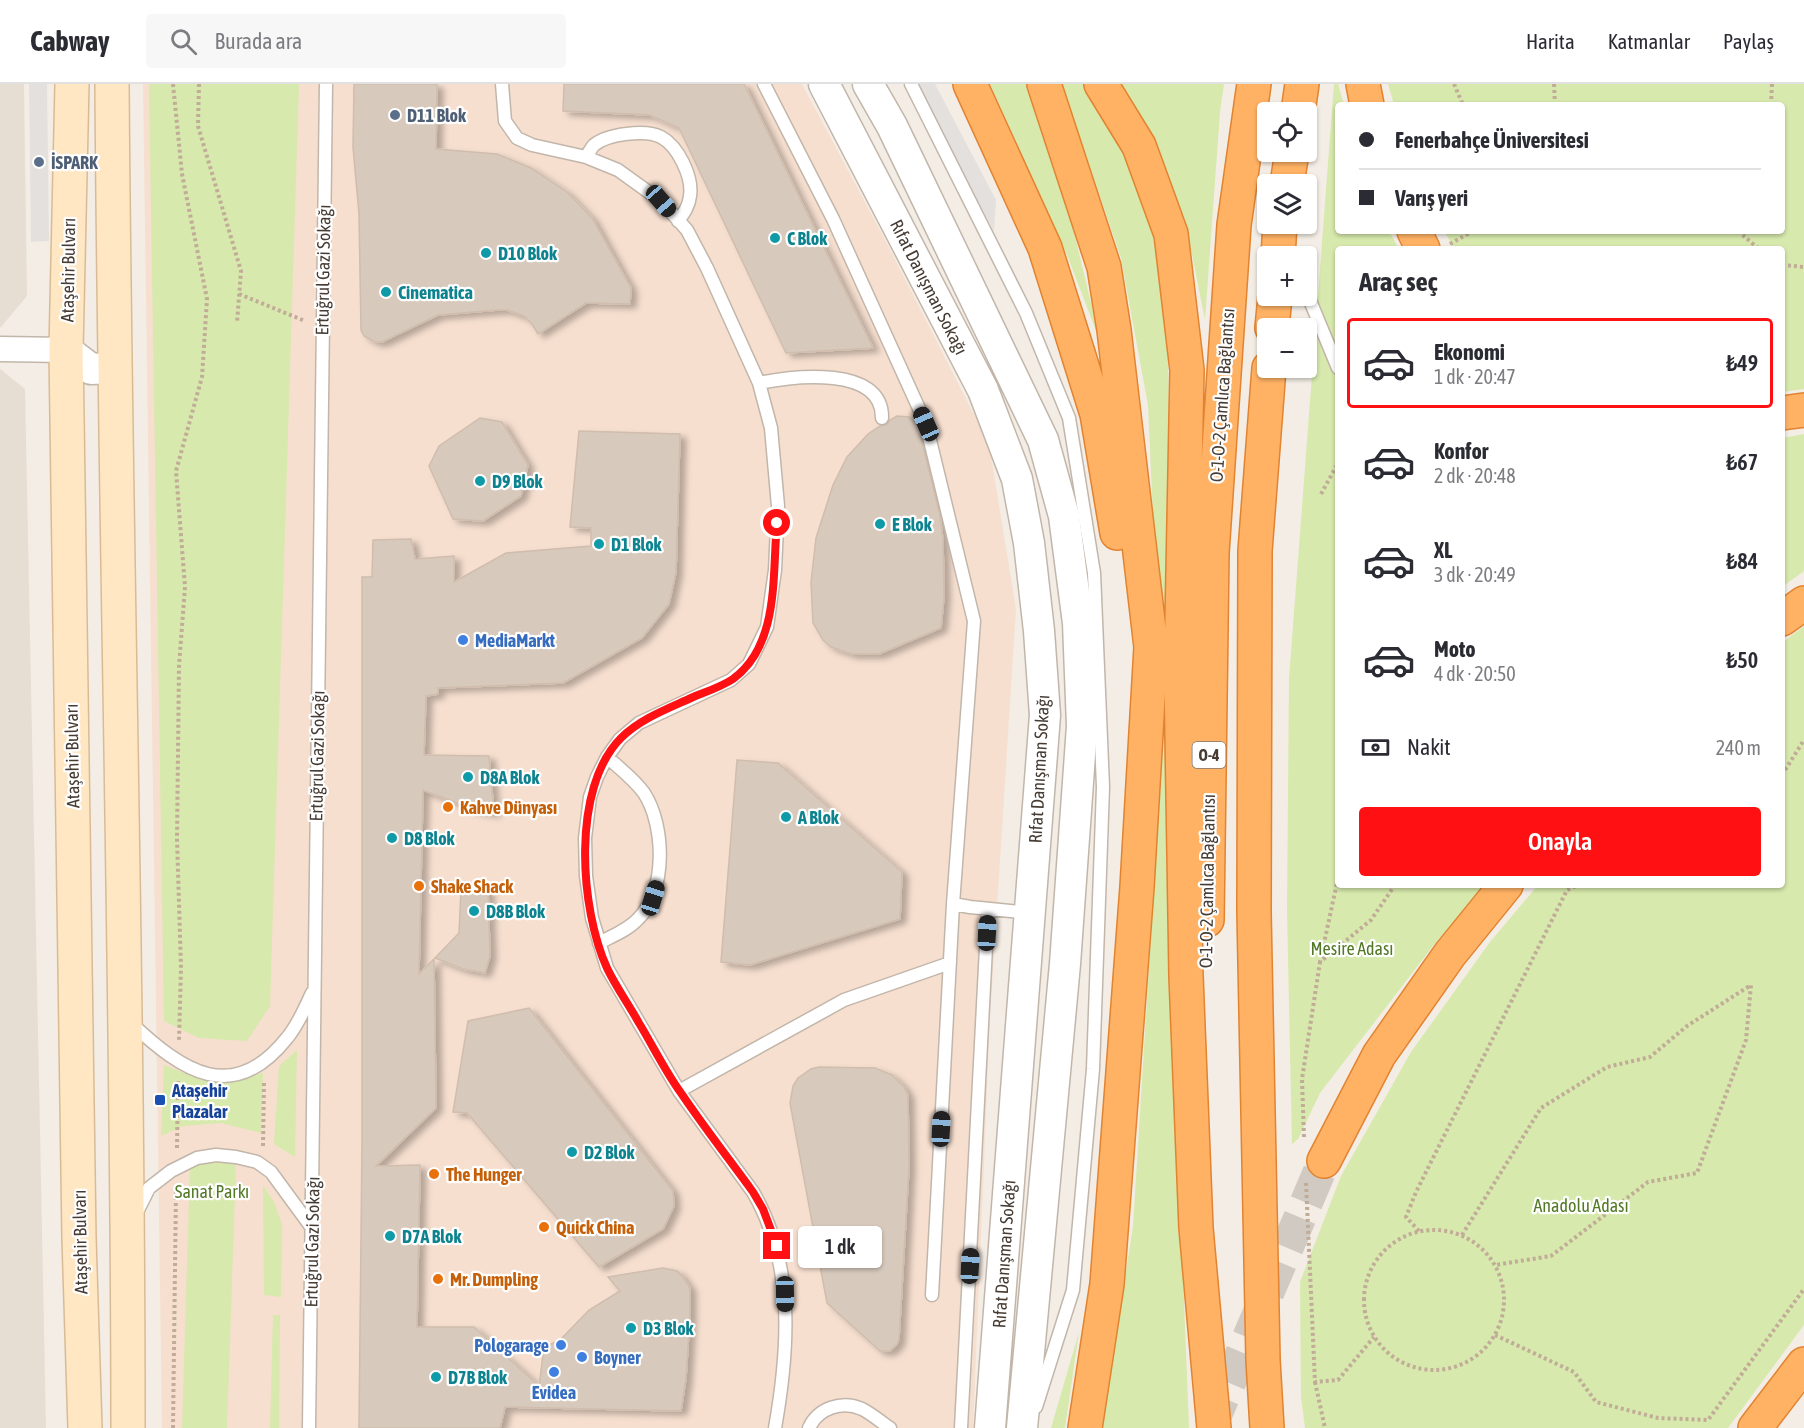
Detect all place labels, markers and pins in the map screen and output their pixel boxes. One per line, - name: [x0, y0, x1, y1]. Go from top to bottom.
- place label: D11 Blok: [407, 105, 467, 126]
- marker: D11 Blok: [388, 108, 402, 122]
- place label: İSPARK: [51, 152, 98, 173]
- marker: İSPARK: [32, 155, 46, 169]
- place label: C Blok: [787, 228, 828, 249]
- marker: C Blok: [768, 231, 782, 245]
- place label: D10 Blok: [498, 243, 558, 264]
- marker: D10 Blok: [479, 246, 493, 260]
- place label: Cinematica: [398, 282, 473, 303]
- marker: Cinematica: [379, 285, 393, 299]
- place label: D9 Blok: [492, 471, 544, 492]
- marker: D9 Blok: [473, 474, 487, 488]
- place label: E Blok: [892, 514, 933, 535]
- marker: E Blok: [873, 517, 887, 531]
- place label: D1 Blok: [611, 534, 663, 555]
- marker: D1 Blok: [592, 537, 606, 551]
- place label: MediaMarkt: [475, 630, 556, 651]
- marker: MediaMarkt: [456, 633, 470, 647]
- place label: D8A Blok: [480, 767, 540, 788]
- marker: D8A Blok: [461, 770, 475, 784]
- place label: Kahve Dünyası: [460, 797, 557, 818]
- marker: Kahve Dünyası: [441, 800, 455, 814]
- place label: A Blok: [797, 807, 840, 828]
- marker: A Blok: [779, 810, 793, 824]
- place label: D8 Blok: [404, 828, 456, 849]
- marker: D8 Blok: [385, 831, 399, 845]
- place label: Shake Shack: [431, 876, 514, 897]
- marker: Shake Shack: [412, 879, 426, 893]
- place label: D8B Blok: [486, 901, 546, 922]
- marker: D8B Blok: [467, 904, 481, 918]
- place label: Ataşehir Plazalar: [171, 1080, 228, 1122]
- marker: Ataşehir Plazalar: [153, 1093, 167, 1107]
- place label: D2 Blok: [584, 1142, 636, 1163]
- marker: D2 Blok: [565, 1145, 579, 1159]
- place label: The Hunger: [446, 1164, 522, 1185]
- marker: The Hunger: [427, 1167, 441, 1181]
- place label: Quick China: [556, 1217, 634, 1238]
- marker: Quick China: [537, 1220, 551, 1234]
- place label: D7A Blok: [402, 1226, 462, 1247]
- marker: D7A Blok: [383, 1229, 397, 1243]
- place label: Mr. Dumpling: [450, 1269, 538, 1290]
- marker: Mr. Dumpling: [431, 1272, 445, 1286]
- place label: D3 Blok: [643, 1318, 695, 1339]
- marker: D3 Blok: [624, 1321, 638, 1335]
- place label: Pologarage: [474, 1335, 549, 1356]
- marker: Pologarage: [554, 1338, 568, 1352]
- place label: Boyner: [594, 1347, 641, 1368]
- marker: Boyner: [575, 1350, 589, 1364]
- marker: Evidea: [547, 1365, 561, 1379]
- place label: D7B Blok: [448, 1367, 508, 1388]
- marker: D7B Blok: [429, 1370, 443, 1384]
- place label: Evidea: [532, 1382, 576, 1403]

